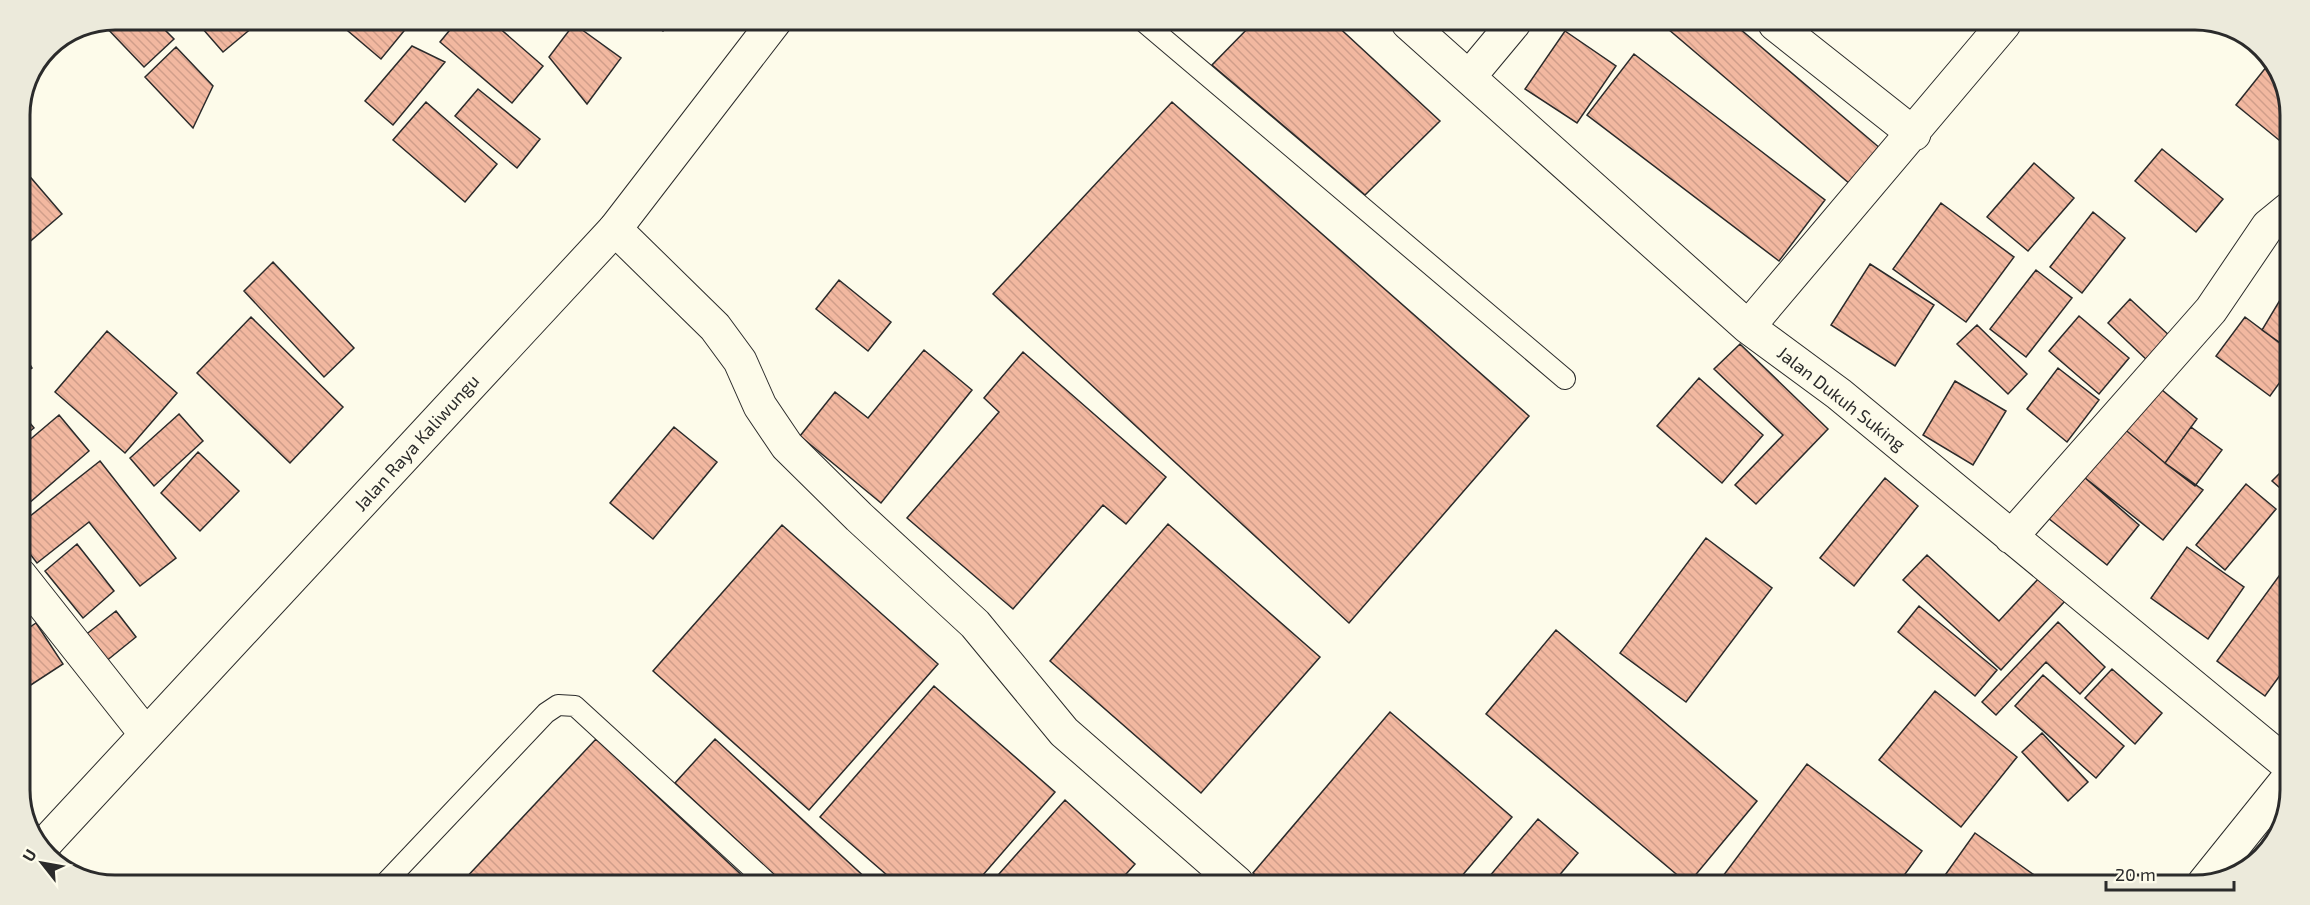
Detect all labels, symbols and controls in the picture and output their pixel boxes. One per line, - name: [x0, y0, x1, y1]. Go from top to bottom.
- street label: Jalan Dukuh Suking: [1773, 341, 1910, 455]
- street label: Jalan Raya Kaliwungu: [349, 369, 483, 515]
- north arrow: [12, 833, 72, 893]
- text: U: [18, 845, 40, 865]
- scale bar: [2106, 854, 2234, 892]
- text: 20 m: [2115, 863, 2156, 885]

